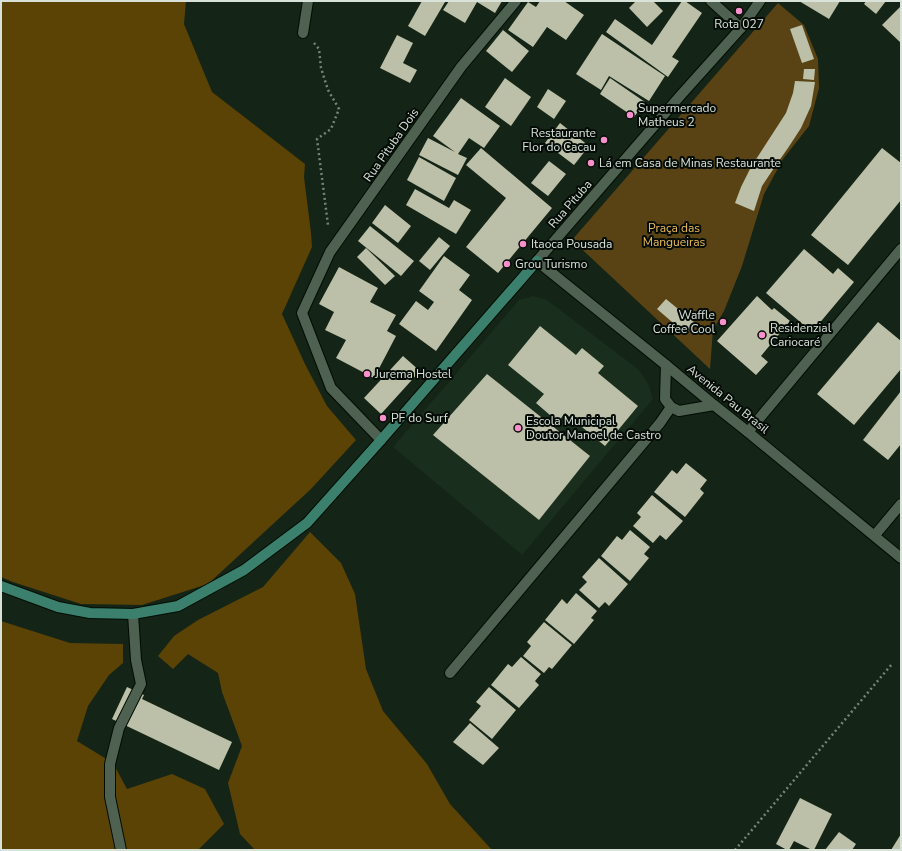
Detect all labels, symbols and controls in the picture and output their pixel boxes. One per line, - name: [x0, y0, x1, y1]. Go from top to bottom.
- marker: Rota 027: [734, 6, 744, 16]
- place label: Rota 027: [714, 16, 764, 32]
- place label: Supermercado Matheus 2: [638, 100, 717, 130]
- street label: Rua Pituba Dois: [360, 105, 422, 185]
- marker: Supermercado Matheus 2: [625, 110, 635, 120]
- place label: Restaurante Flor do Cacau: [522, 125, 596, 155]
- marker: Restaurante Flor do Cacau: [599, 135, 609, 145]
- place label: Lá em Casa de Minas Restaurante: [599, 155, 781, 171]
- marker: Lá em Casa de Minas Restaurante: [586, 158, 596, 168]
- street label: Rua Pituba: [545, 177, 595, 231]
- park label: Praça das Mangueiras: [643, 220, 706, 250]
- place label: Itaoca Pousada: [531, 236, 612, 252]
- marker: Itaoca Pousada: [518, 239, 528, 249]
- place label: Grou Turismo: [515, 256, 588, 272]
- marker: Grou Turismo: [502, 259, 512, 269]
- place label: Waffle Coffee Cool: [653, 307, 715, 337]
- marker: Waffle Coffee Cool: [718, 317, 728, 327]
- place label: Residenzial Cariocaré: [770, 320, 832, 350]
- marker: Residenzial Cariocaré: [757, 330, 767, 340]
- street label: Avenida Pau Brasil: [684, 361, 773, 437]
- place label: Jurema Hostel: [374, 366, 452, 382]
- marker: Jurema Hostel: [362, 369, 372, 379]
- place label: PF do Surf: [391, 410, 449, 426]
- marker: PF do Surf: [378, 413, 388, 423]
- place label: Escola Municipal Doutor Manoel de Castro: [526, 413, 661, 443]
- marker: Escola Municipal Doutor Manoel de Castro: [513, 423, 523, 433]

